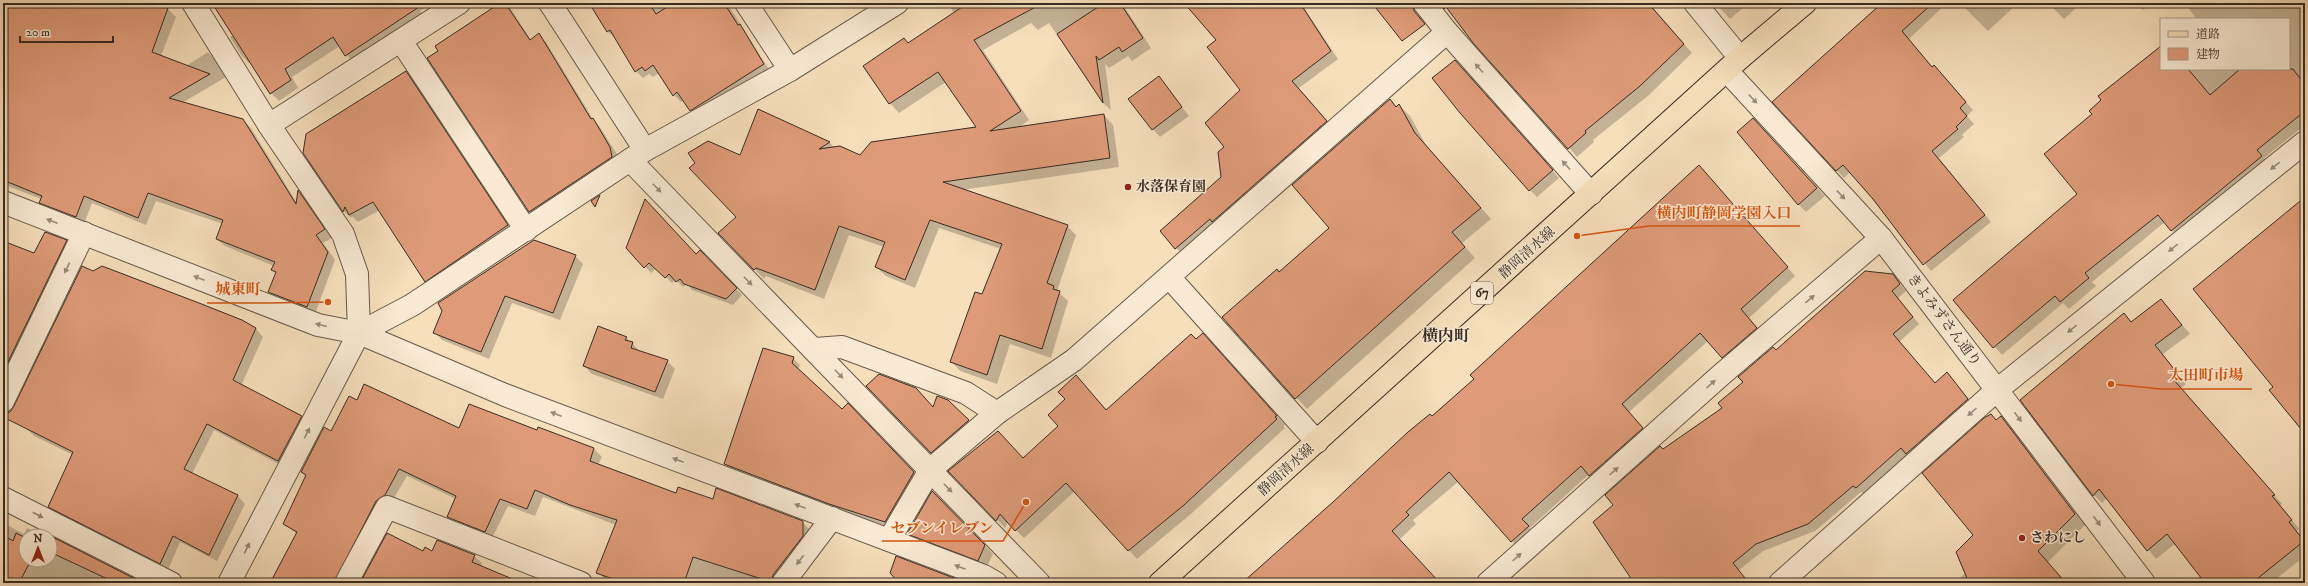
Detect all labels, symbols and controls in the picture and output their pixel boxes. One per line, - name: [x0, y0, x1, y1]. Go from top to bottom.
- scale bar: [20, 18, 113, 44]
- legend: [2160, 18, 2290, 70]
- text: 20 m: [26, 25, 50, 40]
- text: 道路: [2196, 27, 2220, 42]
- text: 建物: [2196, 47, 2220, 62]
- one-way arrow: [1474, 63, 1484, 73]
- one-way arrow: [1749, 94, 1758, 105]
- one-way arrow: [1561, 160, 1570, 170]
- one-way arrow: [2269, 162, 2280, 171]
- place label: 水落保育園: [1136, 178, 1206, 196]
- marker: 水落保育園: [1123, 182, 1133, 192]
- one-way arrow: [652, 183, 662, 193]
- one-way arrow: [1837, 190, 1846, 200]
- callout: 横内町静岡学園入口: [1649, 199, 1800, 226]
- text: 横内町静岡学園入口: [1656, 204, 1792, 223]
- one-way arrow: [46, 218, 58, 224]
- street label: 静岡清水線: [1495, 223, 1559, 283]
- one-way arrow: [2168, 243, 2179, 252]
- one-way arrow: [64, 263, 70, 274]
- street label: きよみずさん通り: [1903, 270, 1985, 370]
- one-way arrow: [193, 275, 205, 281]
- callout: 城東町: [207, 276, 268, 303]
- one-way arrow: [743, 276, 753, 286]
- text: 城東町: [215, 280, 261, 299]
- road number: 67: [1471, 282, 1493, 304]
- one-way arrow: [1804, 295, 1815, 304]
- one-way arrow: [314, 322, 326, 328]
- one-way arrow: [2067, 325, 2078, 334]
- district label: 横内町: [1422, 326, 1470, 346]
- callout: 太田町市場: [2161, 362, 2252, 389]
- text: 太田町市場: [2168, 366, 2244, 385]
- one-way arrow: [834, 369, 843, 379]
- one-way arrow: [1706, 379, 1716, 389]
- one-way arrow: [1967, 407, 1977, 417]
- one-way arrow: [550, 410, 562, 416]
- one-way arrow: [2013, 412, 2022, 423]
- one-way arrow: [304, 427, 310, 439]
- street label: 静岡清水線: [1254, 440, 1318, 500]
- one-way arrow: [672, 456, 684, 462]
- one-way arrow: [1609, 466, 1619, 475]
- one-way arrow: [943, 483, 953, 493]
- one-way arrow: [793, 502, 805, 508]
- one-way arrow: [32, 512, 44, 519]
- callout: セブンイレブン: [882, 514, 1003, 541]
- one-way arrow: [2092, 515, 2101, 526]
- text: セブンイレブン: [890, 519, 994, 538]
- north arrow: [18, 528, 58, 568]
- place label: さわにし: [2030, 529, 2086, 547]
- text: N: [33, 532, 43, 546]
- marker: さわにし: [2017, 533, 2027, 543]
- one-way arrow: [244, 543, 251, 554]
- one-way arrow: [1512, 552, 1522, 562]
- one-way arrow: [796, 555, 804, 566]
- one-way arrow: [954, 564, 966, 570]

